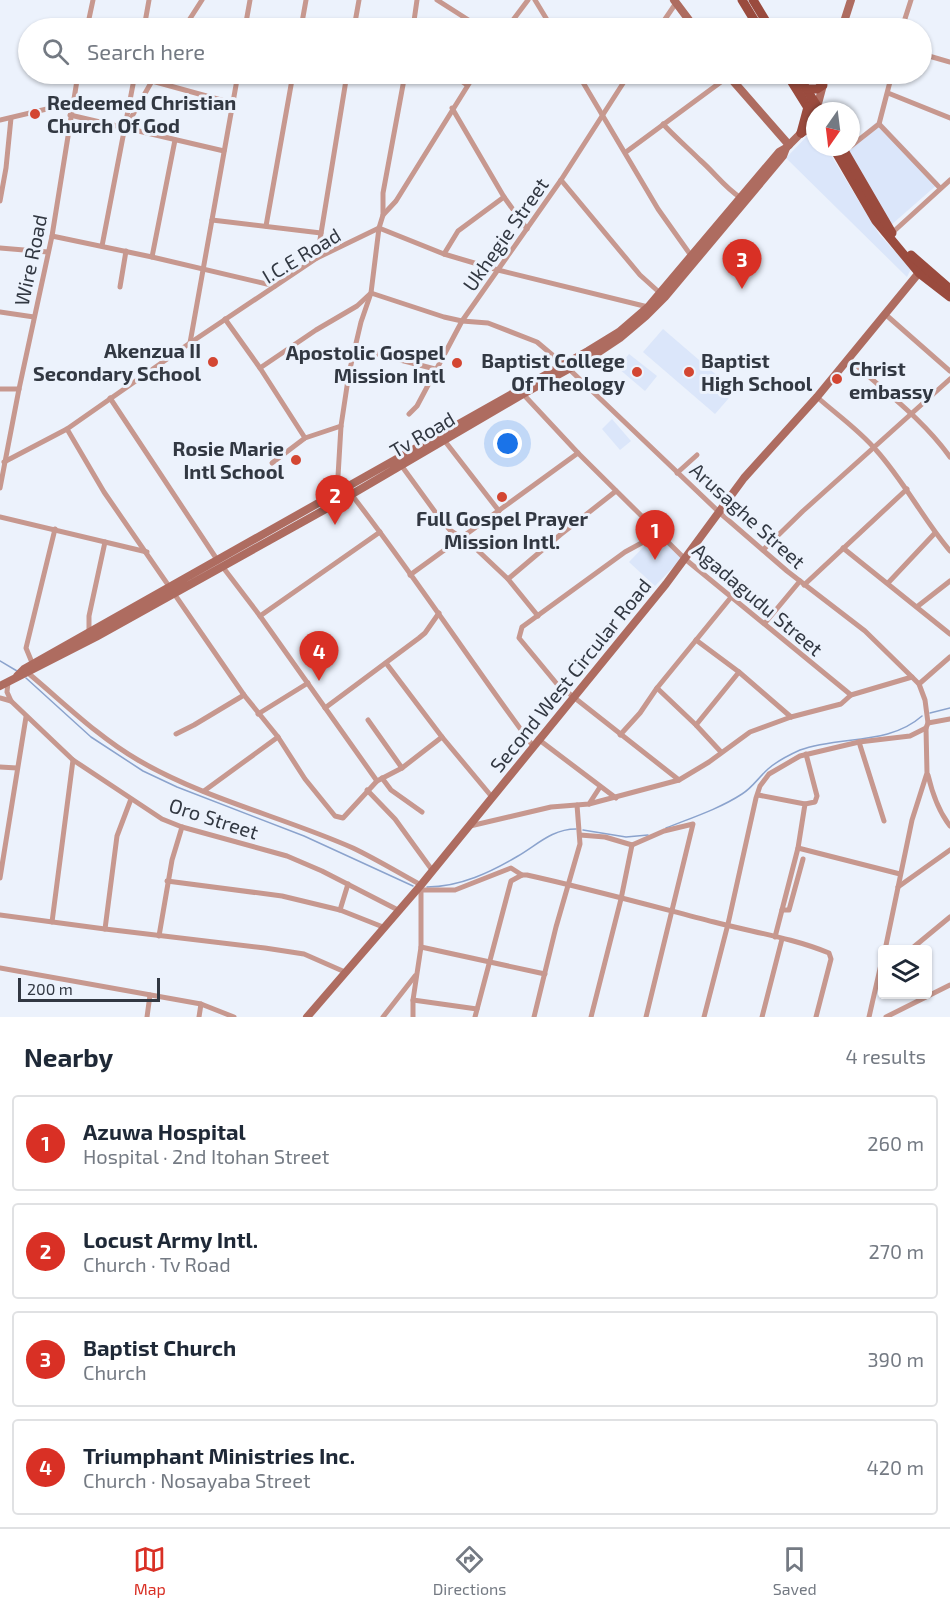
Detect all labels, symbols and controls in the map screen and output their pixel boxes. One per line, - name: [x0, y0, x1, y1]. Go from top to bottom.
- search box: [18, 18, 932, 84]
- icon: search: [39, 35, 72, 68]
- text: Search here: [87, 38, 205, 64]
- place label: Redeemed Christian Church Of God: [47, 90, 236, 137]
- north arrow: [806, 102, 860, 156]
- marker: Redeemed Christian Church Of God: [28, 107, 42, 121]
- street label: Ukhegie Street: [457, 172, 553, 295]
- street label: Wire Road: [9, 212, 51, 308]
- street label: I.C.E Road: [257, 222, 345, 288]
- pin: 3: [722, 240, 762, 289]
- place label: Akenzua II Secondary School: [33, 338, 201, 386]
- place label: Apostolic Gospel Mission Intl: [286, 340, 445, 387]
- place label: Baptist College Of Theology: [481, 348, 626, 396]
- place label: Baptist High School: [701, 348, 813, 395]
- marker: Akenzua II Secondary School: [206, 355, 220, 369]
- marker: Apostolic Gospel Mission Intl: [450, 356, 464, 370]
- place label: Christ embassy: [849, 356, 934, 404]
- marker: Baptist College Of Theology: [630, 365, 644, 379]
- marker: Baptist High School: [682, 365, 696, 379]
- marker: Christ embassy: [830, 372, 844, 386]
- street label: Tv Road: [385, 406, 459, 462]
- your location: [493, 429, 522, 458]
- place label: Rosie Marie Intl School: [173, 436, 284, 483]
- marker: Rosie Marie Intl School: [289, 453, 303, 467]
- street label: Arusaghe Street: [686, 457, 811, 573]
- pin: 2: [316, 476, 354, 525]
- marker: Full Gospel Prayer Mission Intl.: [495, 490, 509, 504]
- place label: Full Gospel Prayer Mission Intl.: [416, 506, 588, 553]
- pin: 1: [636, 510, 674, 560]
- street label: Agadagudu Street: [688, 538, 828, 661]
- street label: Second West Circular Road: [484, 573, 656, 777]
- pin: 4: [300, 632, 338, 681]
- street label: Oro Street: [166, 792, 262, 844]
- map controls: [878, 945, 932, 999]
- button: layers: [878, 945, 932, 999]
- scale bar: [18, 975, 160, 1002]
- text: 200 m: [27, 979, 73, 998]
- text: Nearby: [24, 1041, 113, 1072]
- text: 4 results: [846, 1044, 926, 1068]
- text: Azuwa Hospital: [83, 1118, 246, 1144]
- text: 1: [41, 1131, 50, 1155]
- text: 260 m: [867, 1131, 924, 1155]
- text: Hospital · 2nd Itohan Street: [83, 1144, 329, 1168]
- text: Locust Army Intl.: [83, 1226, 258, 1252]
- text: 2: [40, 1239, 51, 1263]
- text: 270 m: [868, 1239, 924, 1263]
- text: Church · Tv Road: [83, 1252, 231, 1276]
- text: Baptist Church: [83, 1334, 236, 1360]
- text: 3: [40, 1347, 51, 1371]
- text: 390 m: [867, 1347, 924, 1371]
- text: Church: [83, 1360, 147, 1384]
- text: Triumphant Ministries Inc.: [83, 1442, 355, 1468]
- text: 4: [39, 1455, 52, 1479]
- text: 420 m: [866, 1455, 924, 1479]
- text: Church · Nosayaba Street: [83, 1468, 311, 1492]
- tab: Map: [133, 1543, 166, 1598]
- tab: Directions: [433, 1543, 506, 1598]
- tab: Saved: [773, 1543, 817, 1598]

